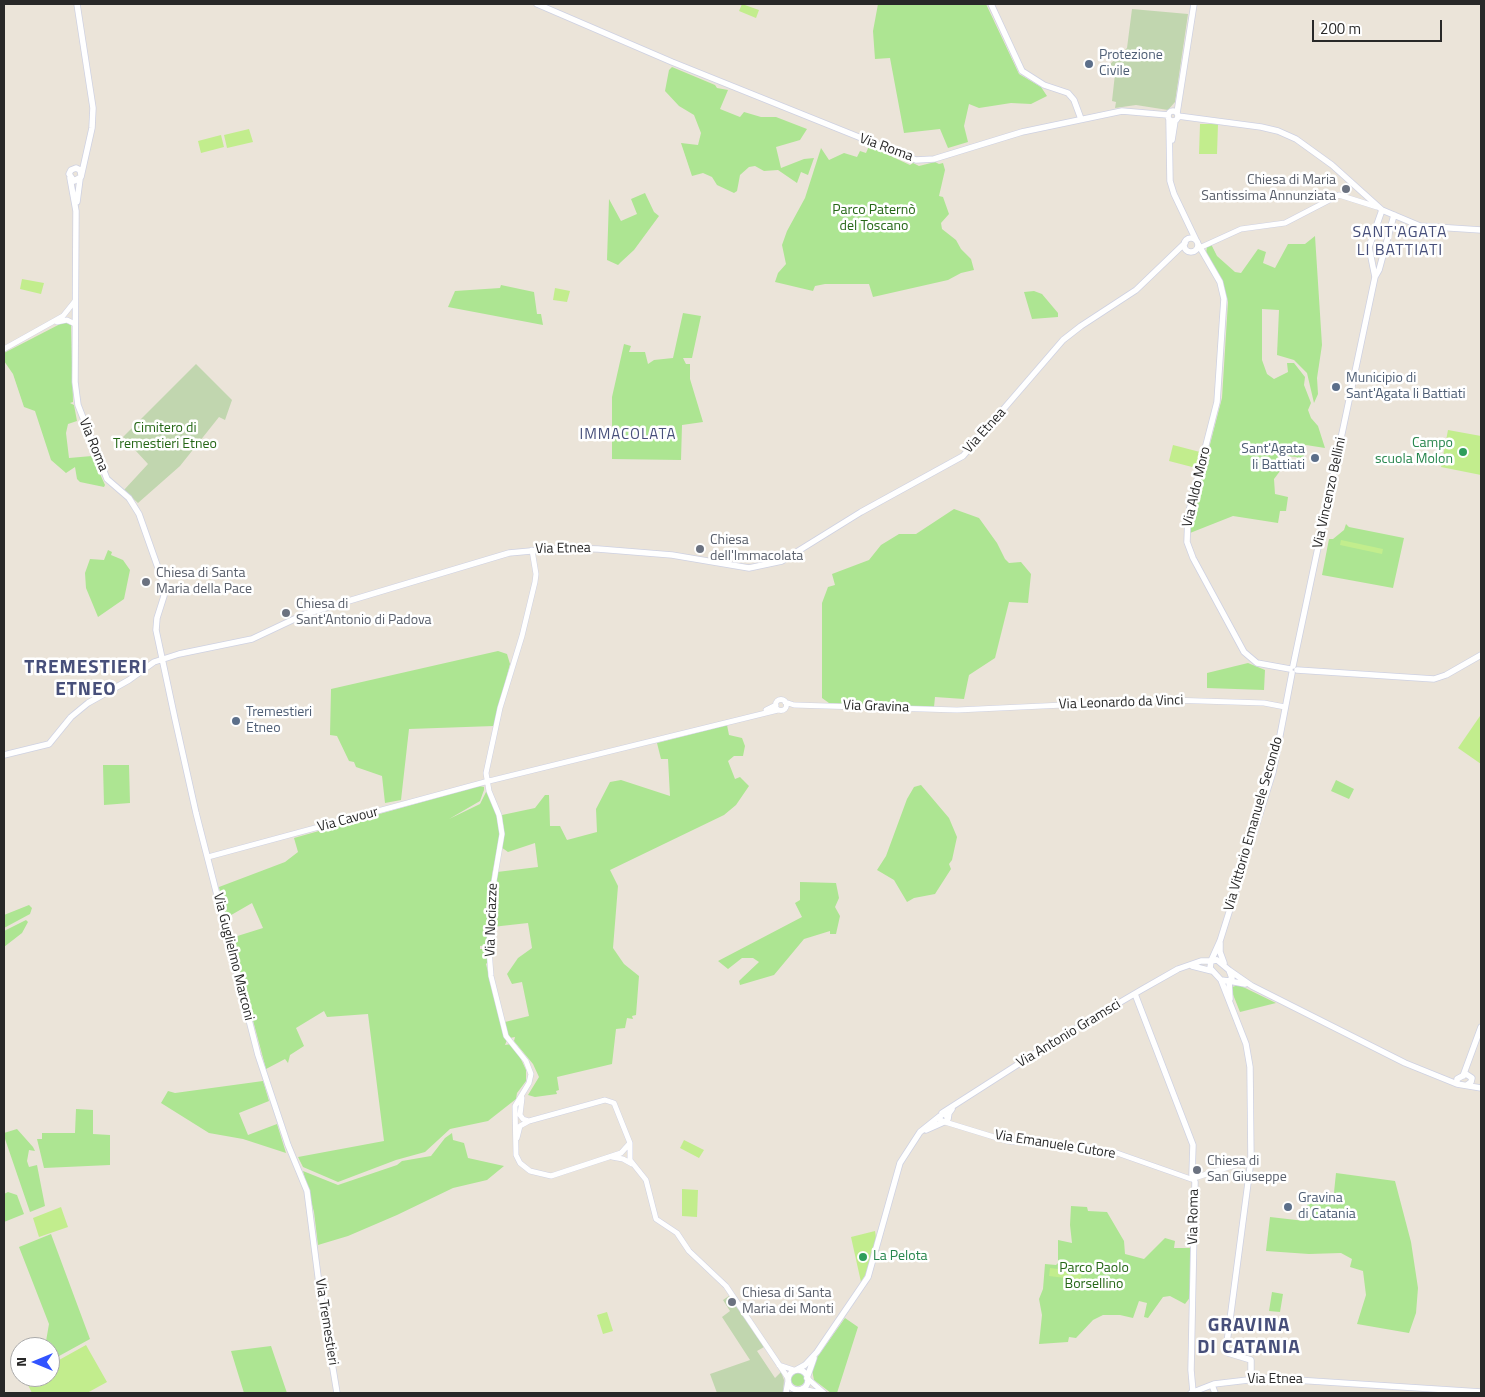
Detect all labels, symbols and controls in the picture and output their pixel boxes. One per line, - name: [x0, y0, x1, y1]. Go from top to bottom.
- scale bar: [1315, 10, 1445, 42]
- text: 200 m: [1320, 17, 1361, 40]
- place label: Protezione Civile: [1099, 48, 1163, 80]
- marker: Protezione Civile: [1083, 58, 1095, 70]
- street label: Via Roma: [857, 131, 915, 165]
- place label: Chiesa di Maria Santissima Annunziata: [1201, 173, 1336, 206]
- marker: Chiesa di Maria Santissima Annunziata: [1340, 183, 1352, 195]
- park label: Parco Paternò del Toscano: [832, 203, 916, 236]
- district label: SANT'AGATA LI BATTIATI: [1351, 223, 1449, 261]
- place label: Municipio di Sant'Agata li Battiati: [1346, 371, 1466, 404]
- marker: Municipio di Sant'Agata li Battiati: [1330, 381, 1342, 393]
- street label: Via Etnea: [960, 405, 1010, 457]
- street label: Via Roma: [75, 416, 111, 474]
- park label: Cimitero di Tremestieri Etneo: [113, 421, 217, 454]
- district label: IMMACOLATA: [578, 426, 678, 444]
- street label: Via Vincenzo Bellini: [1310, 436, 1350, 550]
- place label: Campo scuola Molon: [1375, 436, 1453, 468]
- place label: Sant'Agata li Battiati: [1241, 442, 1305, 474]
- street label: Via Aldo Moro: [1180, 445, 1214, 529]
- marker: Campo scuola Molon: [1457, 446, 1469, 458]
- marker: Sant'Agata li Battiati: [1309, 452, 1321, 464]
- place label: Chiesa dell'Immacolata: [710, 533, 803, 566]
- street label: Via Etnea: [535, 540, 591, 558]
- marker: Chiesa dell'Immacolata: [694, 543, 706, 555]
- place label: Chiesa di Santa Maria della Pace: [156, 566, 252, 598]
- marker: Chiesa di Santa Maria della Pace: [140, 576, 152, 588]
- place label: Chiesa di Sant'Antonio di Padova: [296, 597, 432, 630]
- marker: Chiesa di Sant'Antonio di Padova: [280, 607, 292, 619]
- district label: TREMESTIERI ETNEO: [23, 657, 149, 701]
- street label: Via Leonardo da Vinci: [1058, 692, 1184, 714]
- street label: Via Gravina: [843, 697, 909, 717]
- place label: Tremestieri Etneo: [246, 705, 312, 738]
- marker: Tremestieri Etneo: [230, 715, 242, 727]
- street label: Via Vittorio Emanuele Secondo: [1221, 735, 1287, 913]
- street label: Via Cavour: [316, 804, 380, 836]
- street label: Via Nociazze: [482, 883, 502, 957]
- street label: Via Guglielmo Marconi: [209, 892, 257, 1022]
- street label: Via Antonio Gramsci: [1014, 996, 1124, 1072]
- street label: Via Emanuele Cutore: [993, 1127, 1117, 1163]
- place label: Chiesa di San Giuseppe: [1207, 1154, 1287, 1186]
- marker: Chiesa di San Giuseppe: [1191, 1164, 1203, 1176]
- street label: Via Roma: [1185, 1189, 1203, 1245]
- place label: Gravina di Catania: [1298, 1191, 1356, 1224]
- marker: Gravina di Catania: [1282, 1201, 1294, 1213]
- place label: La Pelota: [873, 1249, 928, 1265]
- marker: La Pelota: [857, 1251, 869, 1263]
- park label: Parco Paolo Borsellino: [1059, 1261, 1129, 1294]
- street label: Via Tremestieri: [311, 1277, 341, 1367]
- place label: Chiesa di Santa Maria dei Monti: [742, 1286, 834, 1318]
- marker: Chiesa di Santa Maria dei Monti: [726, 1296, 738, 1308]
- district label: GRAVINA DI CATANIA: [1196, 1315, 1302, 1359]
- north arrow: [10, 1337, 60, 1387]
- text: N: [10, 1357, 31, 1367]
- street label: Via Etnea: [1247, 1372, 1303, 1388]

